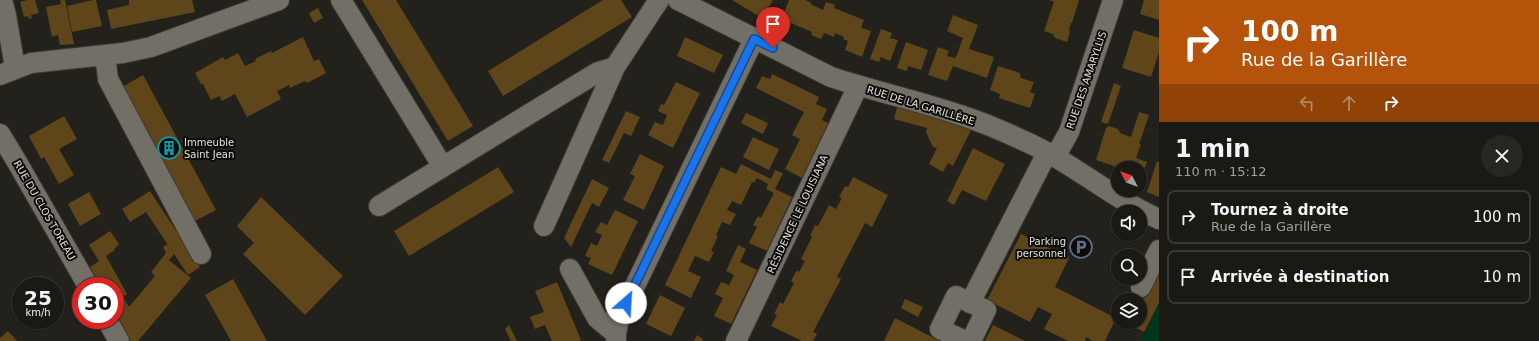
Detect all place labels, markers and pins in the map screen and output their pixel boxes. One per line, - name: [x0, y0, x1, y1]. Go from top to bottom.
- pin: [756, 7.0, 790, 48]
- building icon: Immeuble Saint Jean: [156, 135, 182, 161]
- place label: Immeuble Saint Jean: [184, 137, 234, 160]
- parking icon: Parking personnel: [1068, 234, 1094, 260]
- place label: Parking personnel: [1016, 236, 1066, 259]

